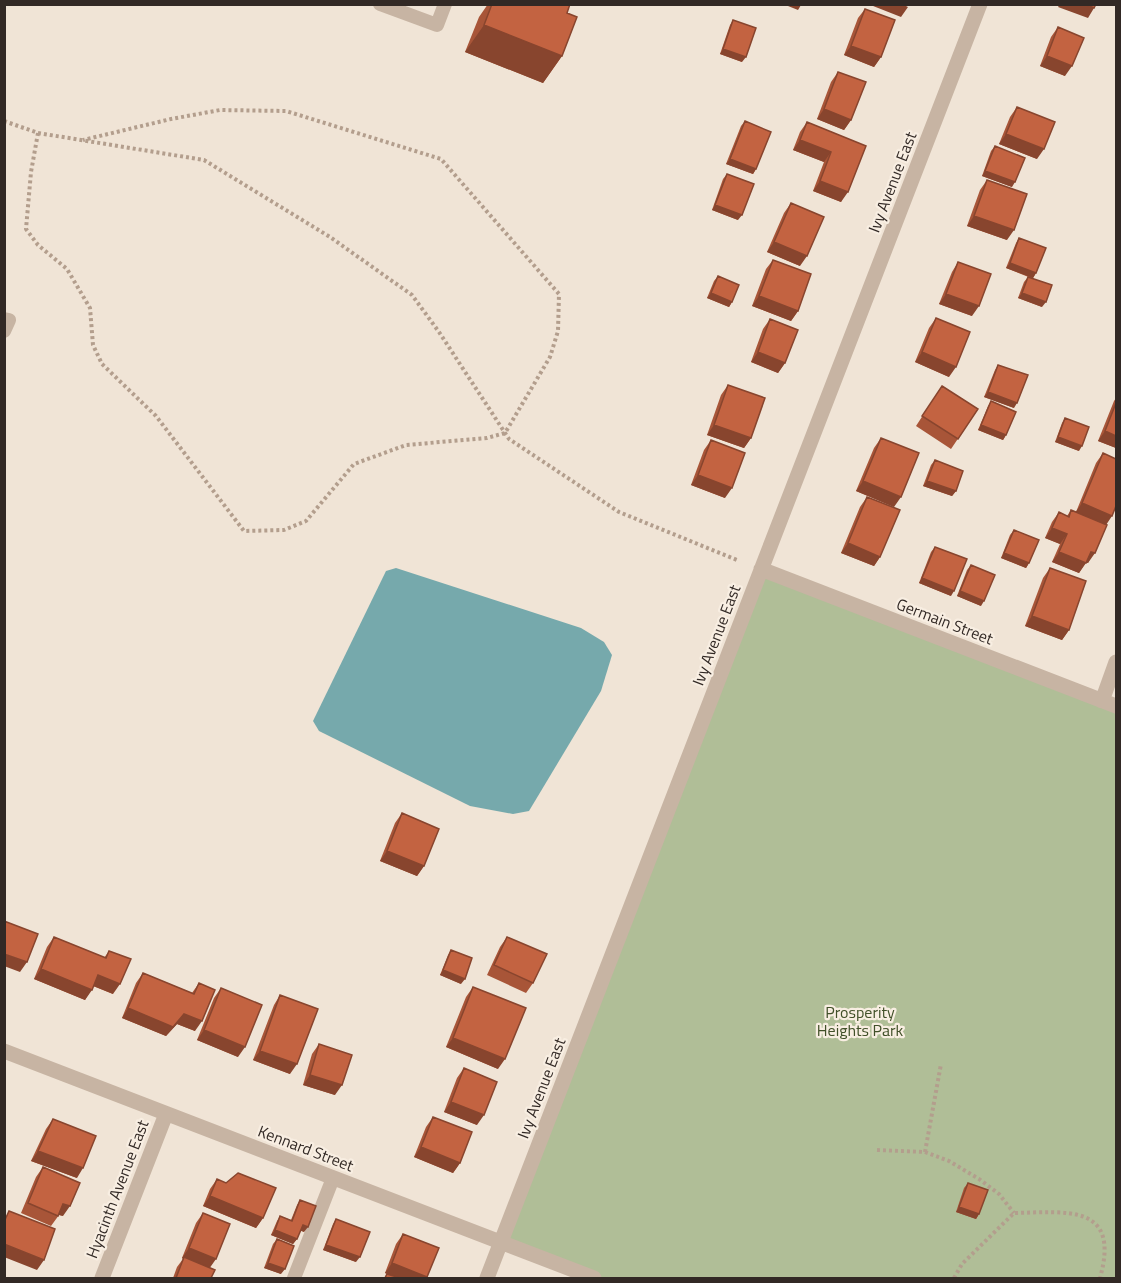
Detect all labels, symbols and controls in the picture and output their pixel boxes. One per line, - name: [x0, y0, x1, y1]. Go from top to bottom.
- street label: Ivy Avenue East: [862, 128, 922, 236]
- street label: Ivy Avenue East: [686, 581, 746, 689]
- street label: Germain Street: [893, 592, 997, 651]
- park label: Prosperity Heights Park: [817, 1000, 903, 1042]
- street label: Ivy Avenue East: [511, 1034, 571, 1142]
- street label: Hyacinth Avenue East: [80, 1116, 155, 1262]
- street label: Kennard Street: [255, 1119, 358, 1177]

